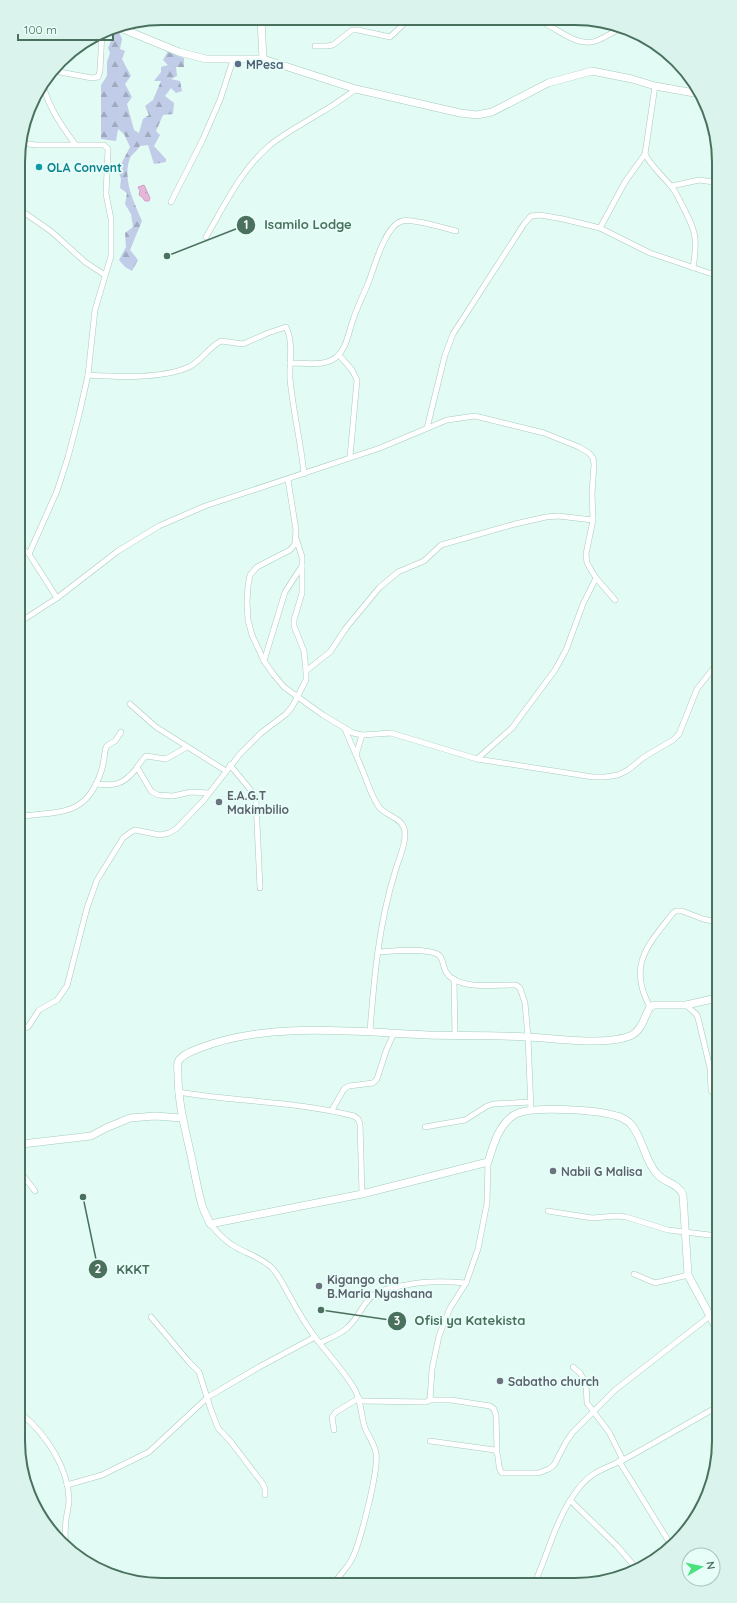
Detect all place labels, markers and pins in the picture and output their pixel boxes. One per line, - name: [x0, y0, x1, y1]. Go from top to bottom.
- place label: MPesa: [246, 57, 283, 72]
- marker: MPesa: [233, 59, 243, 69]
- place label: OLA Convent: [47, 160, 122, 175]
- marker: OLA Convent: [34, 162, 44, 172]
- callout: Isamilo Lodge: [236, 212, 360, 237]
- place label: E.A.G.T Makimbilio: [227, 788, 290, 817]
- marker: E.A.G.T Makimbilio: [214, 797, 224, 807]
- place label: Nabii G Malisa: [561, 1164, 642, 1179]
- marker: Nabii G Malisa: [548, 1166, 558, 1176]
- callout: KKKT: [88, 1257, 158, 1282]
- place label: Kigango cha B.Maria Nyashana: [327, 1272, 433, 1301]
- marker: Kigango cha B.Maria Nyashana: [314, 1281, 324, 1291]
- callout: Ofisi ya Katekista: [387, 1308, 534, 1333]
- place label: Sabatho church: [508, 1374, 599, 1389]
- marker: Sabatho church: [495, 1376, 505, 1386]

